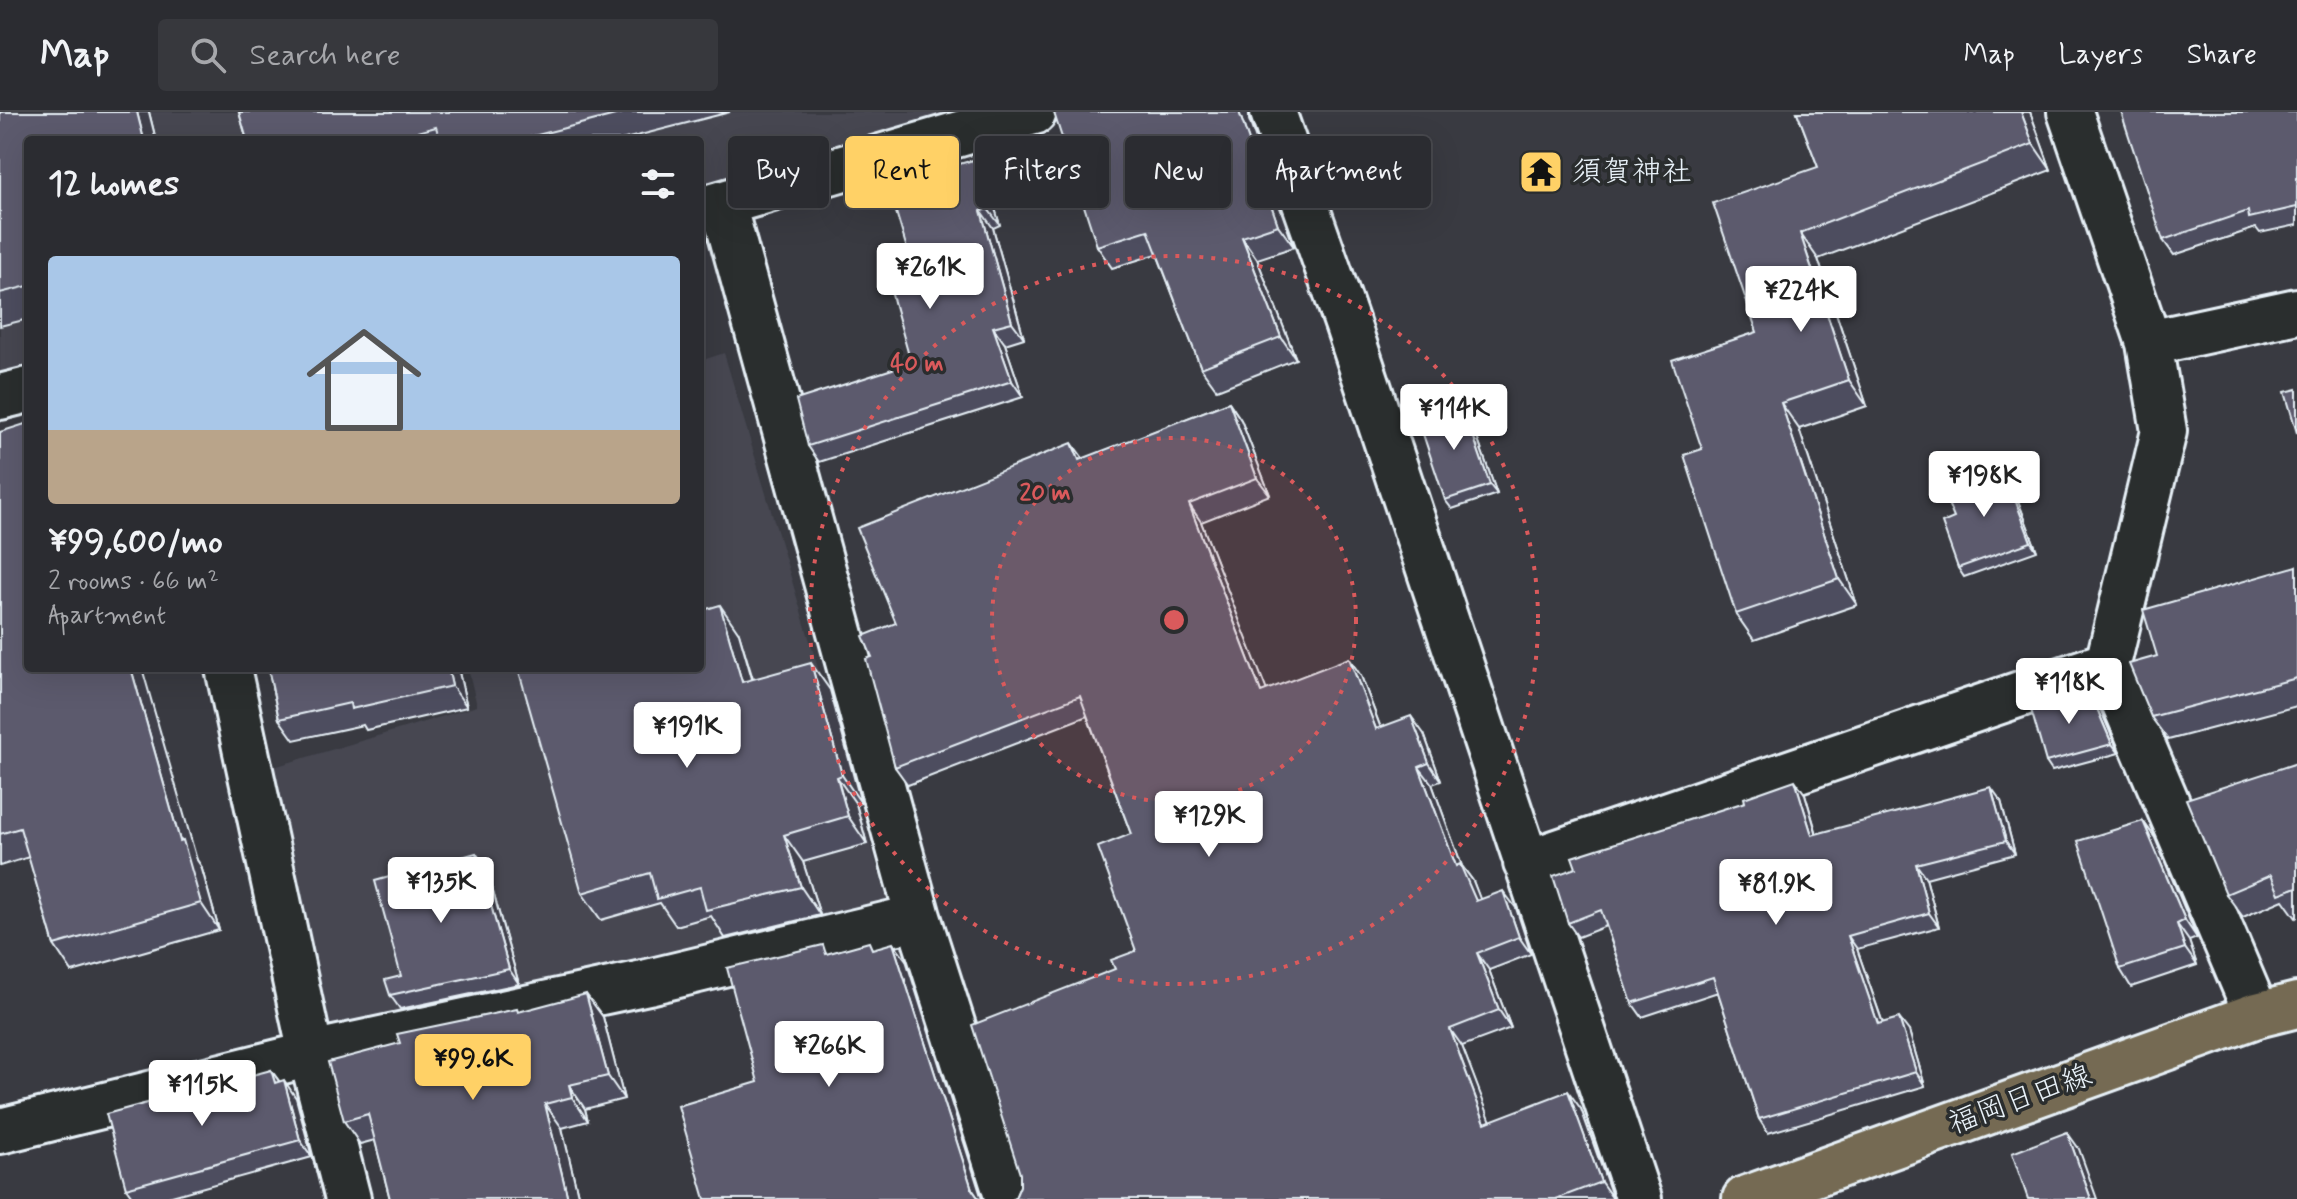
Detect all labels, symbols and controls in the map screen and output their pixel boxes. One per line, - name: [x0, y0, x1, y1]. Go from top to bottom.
- search box: [158, 19, 718, 91]
- text: Map: [40, 31, 110, 80]
- icon: search: [186, 33, 230, 77]
- text: Search here: [250, 36, 401, 75]
- text: Map: [1964, 37, 2015, 74]
- text: Layers: [2059, 37, 2143, 74]
- text: Share: [2187, 37, 2257, 74]
- chip: Buy: [728, 136, 829, 208]
- chip: Rent: [845, 136, 959, 208]
- chip: Filters: [975, 136, 1109, 208]
- chip: New: [1125, 136, 1231, 208]
- chip: Apartment: [1247, 136, 1431, 208]
- temple icon: 須賀神社: [1517, 148, 1565, 196]
- place label: 須賀神社: [1572, 153, 1692, 192]
- text: 12 homes: [48, 162, 179, 207]
- icon: filters: [636, 162, 680, 206]
- pin: ¥261K: [874, 243, 986, 311]
- text: ¥261K: [895, 252, 965, 286]
- pin: ¥224K: [1745, 266, 1857, 334]
- text: ¥224K: [1763, 275, 1839, 309]
- icon: home: [292, 308, 436, 452]
- text: 40 m: [890, 349, 944, 380]
- pin: ¥114K: [1398, 384, 1510, 452]
- text: ¥114K: [1418, 393, 1490, 427]
- pin: ¥198K: [1928, 451, 2040, 519]
- text: ¥198K: [1947, 460, 2021, 494]
- text: 20 m: [1019, 478, 1071, 509]
- text: ¥99,600/mo: [48, 520, 223, 565]
- text: 2 rooms · 66 m²: [48, 565, 219, 599]
- text: Apartment: [48, 599, 166, 633]
- centre of rings: [1160, 606, 1188, 634]
- pin: ¥118K: [2013, 658, 2125, 726]
- text: ¥118K: [2034, 667, 2104, 701]
- pin: ¥191K: [631, 702, 743, 770]
- text: ¥191K: [652, 711, 722, 745]
- pin: ¥129K: [1153, 791, 1265, 859]
- text: ¥129K: [1173, 800, 1245, 834]
- pin: ¥135K: [385, 857, 497, 925]
- pin: ¥81.9K: [1711, 859, 1841, 927]
- text: ¥135K: [406, 866, 476, 900]
- text: ¥81.9K: [1737, 868, 1815, 902]
- pin: ¥266K: [773, 1021, 885, 1089]
- text: ¥266K: [793, 1030, 865, 1064]
- pin: ¥99.6K: [408, 1034, 538, 1102]
- text: ¥99.6K: [433, 1043, 513, 1077]
- street label: 福岡日田線: [1943, 1056, 2097, 1144]
- pin: ¥115K: [146, 1060, 258, 1128]
- text: ¥115K: [167, 1069, 237, 1103]

